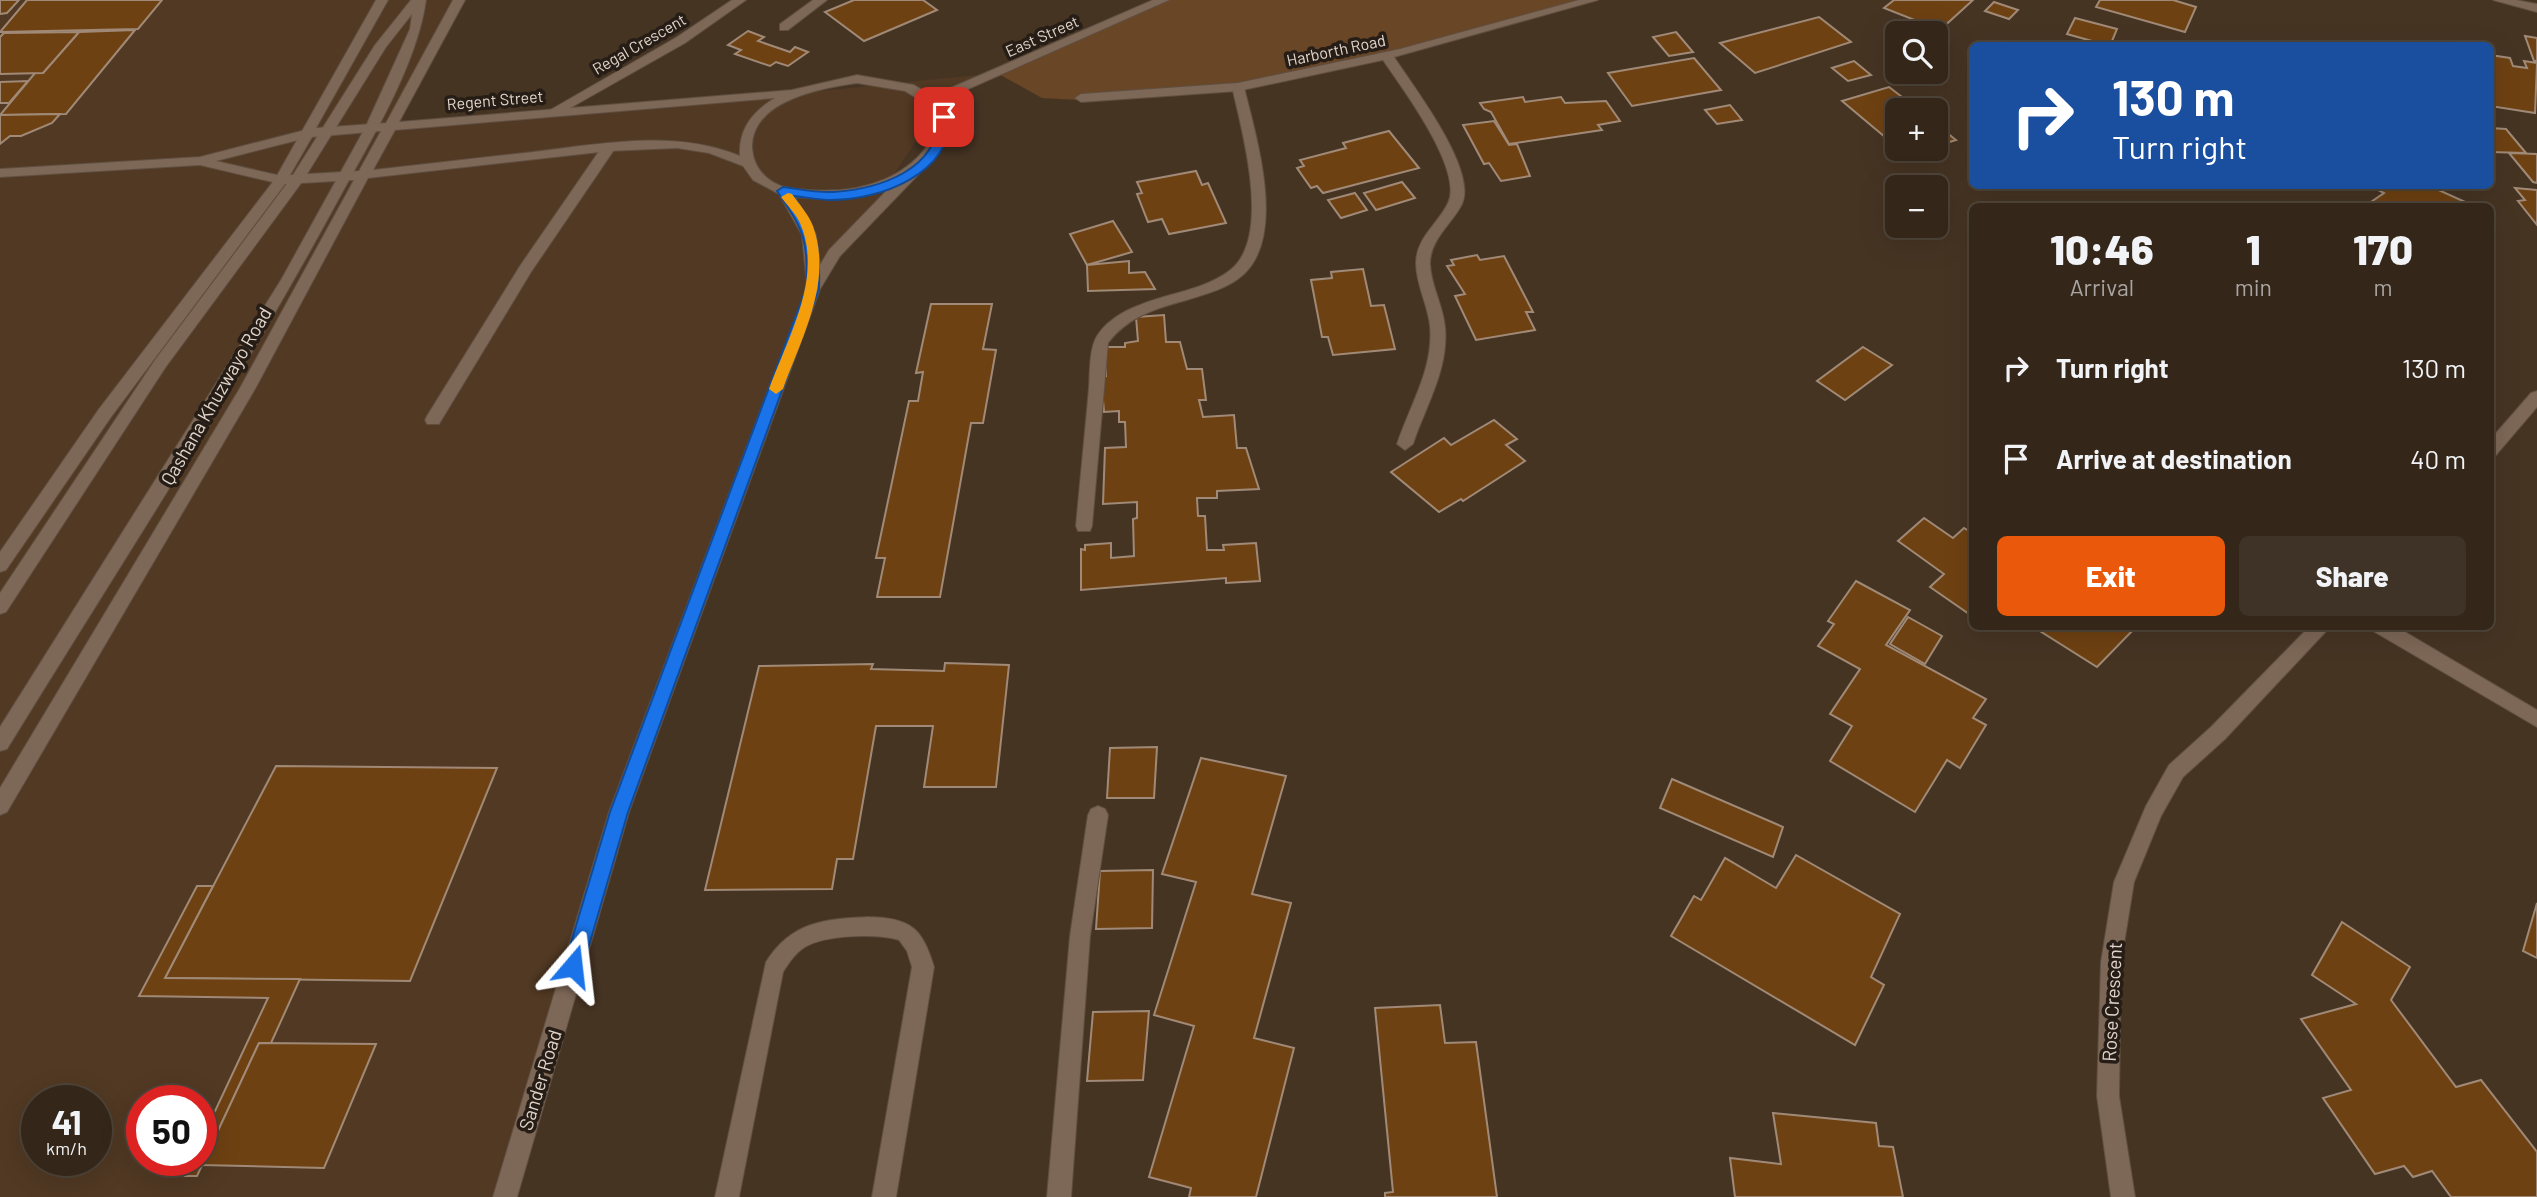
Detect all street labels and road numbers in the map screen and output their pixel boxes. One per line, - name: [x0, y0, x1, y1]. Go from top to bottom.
- street label: Regal Crescent: [589, 9, 689, 78]
- street label: East Street: [1002, 11, 1081, 60]
- street label: Harborth Road: [1285, 30, 1387, 69]
- street label: Regent Street: [446, 86, 544, 113]
- street label: Qashana Khuzwayo Road: [155, 303, 276, 489]
- street label: Rose Crescent: [2097, 942, 2126, 1062]
- street label: Sander Road: [513, 1027, 566, 1133]

